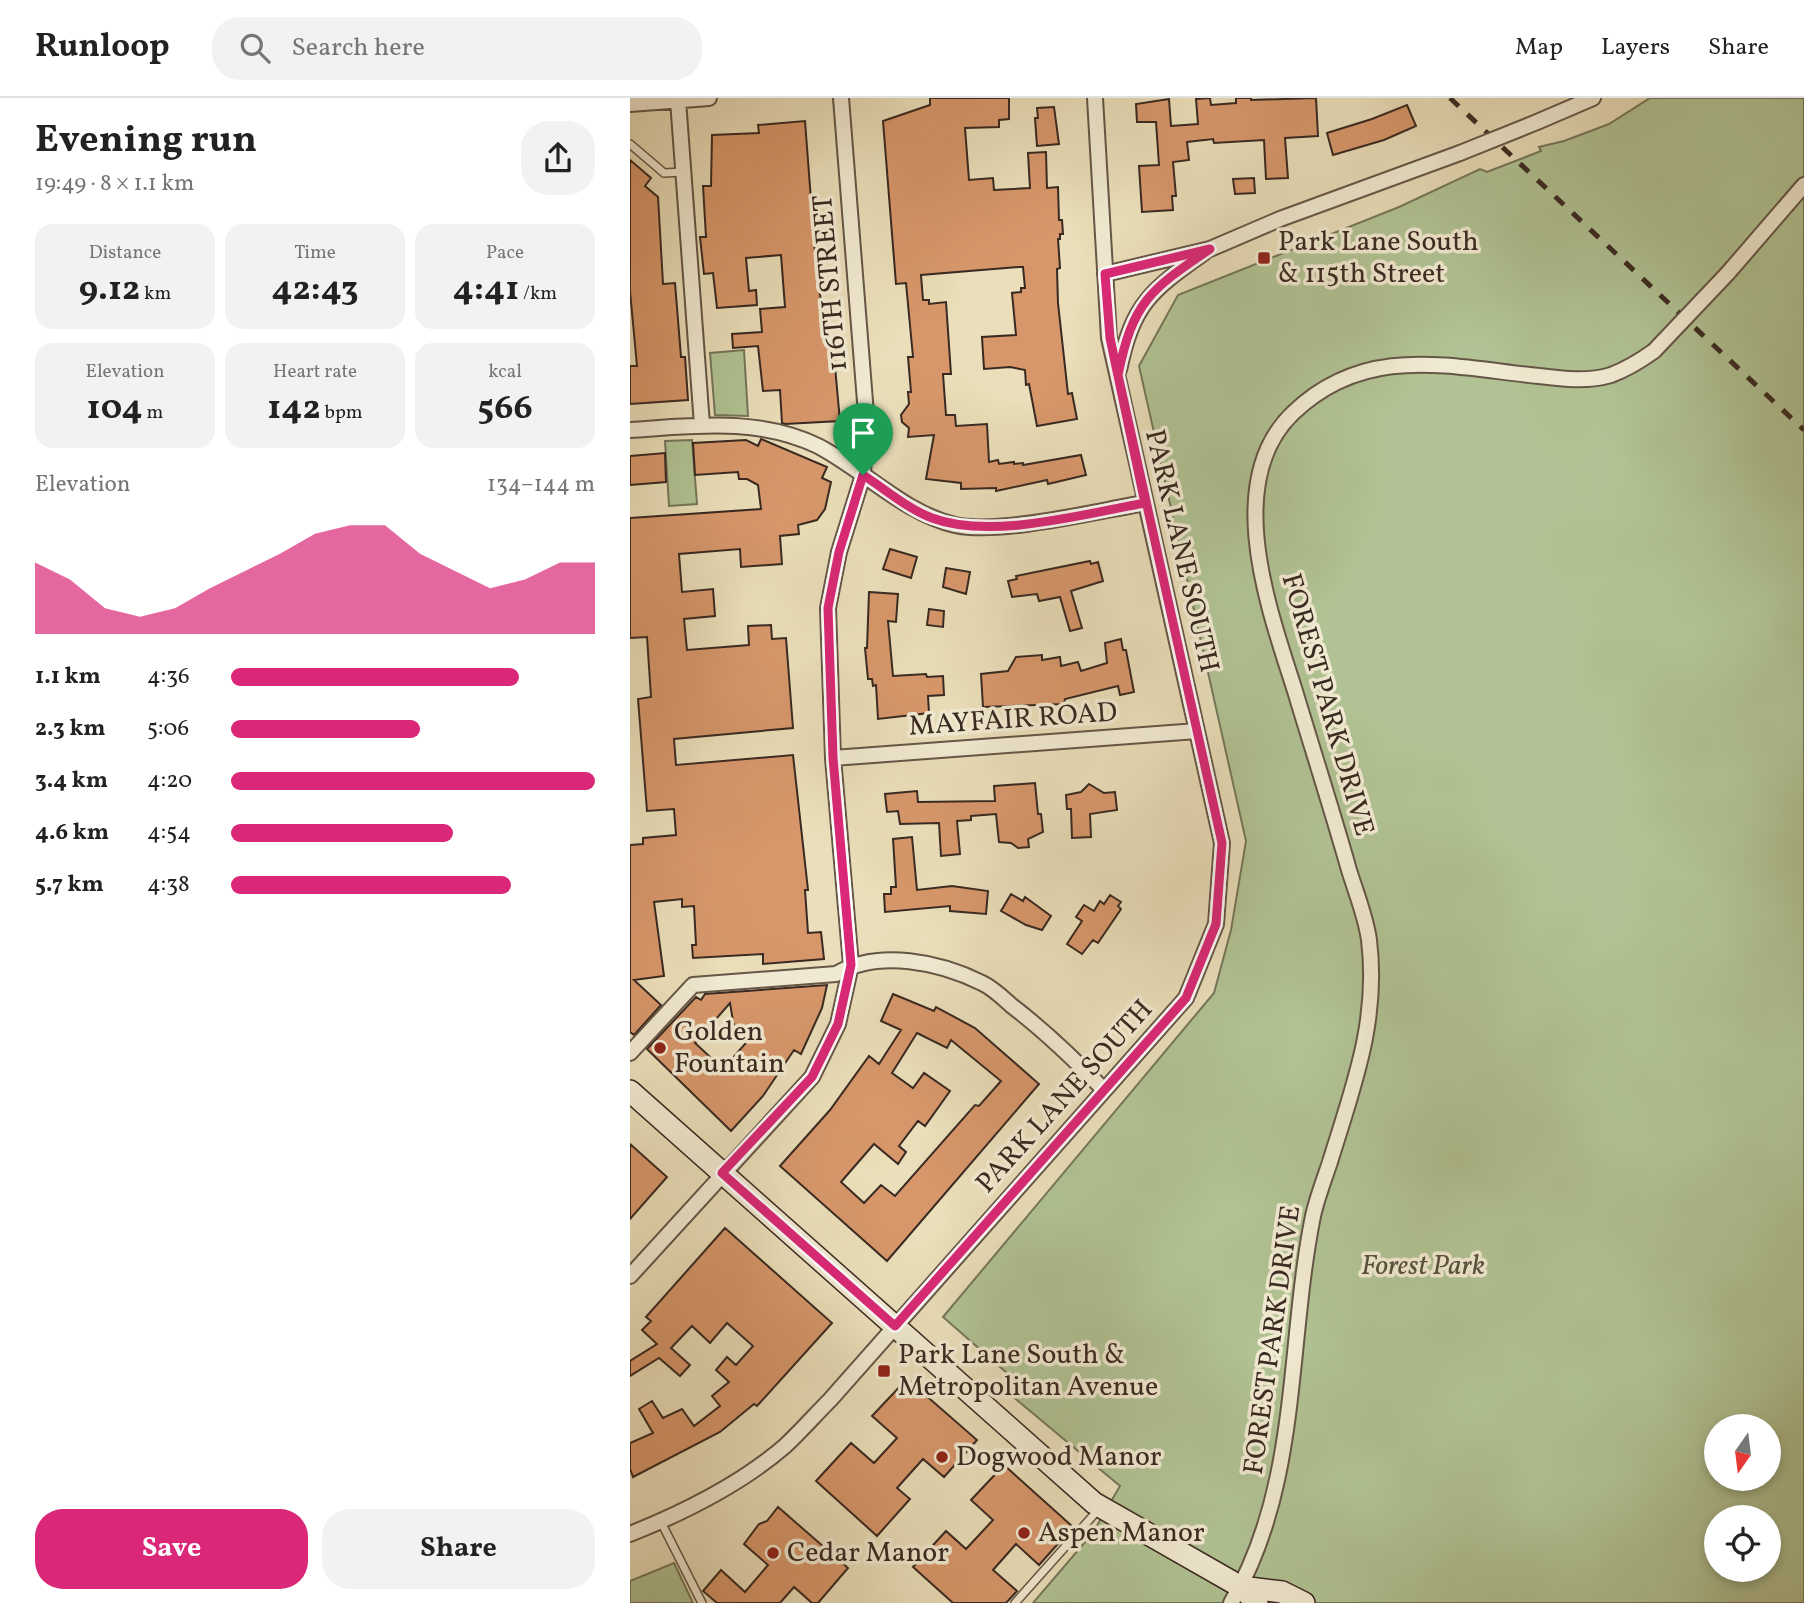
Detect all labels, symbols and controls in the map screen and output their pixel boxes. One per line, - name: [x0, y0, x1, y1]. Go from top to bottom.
- search box: [212, 17, 702, 80]
- text: Runloop: [35, 25, 170, 71]
- icon: search: [236, 29, 274, 67]
- text: Search here: [292, 30, 425, 66]
- text: Map: [1515, 31, 1563, 65]
- text: Layers: [1601, 31, 1670, 65]
- text: Share: [1708, 31, 1769, 65]
- text: Evening run: [35, 115, 257, 168]
- button: share: [521, 121, 595, 195]
- text: 19:49 · 8 × 1.1 km: [35, 168, 194, 200]
- street label: 116TH STREET: [804, 193, 858, 373]
- place label: Park Lane South & 115th Street: [1278, 223, 1479, 294]
- text: Distance: [89, 240, 161, 266]
- text: Time: [294, 240, 336, 266]
- text: Pace: [486, 240, 524, 266]
- marker: Park Lane South & 115th Street: [1256, 250, 1272, 266]
- text: 9.12: [79, 266, 140, 314]
- text: 42:43: [271, 266, 359, 314]
- text: 4:41: [453, 266, 519, 314]
- text: km: [140, 281, 171, 307]
- text: /km: [519, 281, 557, 307]
- text: Elevation: [86, 359, 164, 385]
- text: Heart rate: [273, 359, 357, 385]
- text: kcal: [488, 359, 522, 385]
- text: 104: [87, 385, 143, 433]
- text: 142: [267, 385, 321, 433]
- text: 566: [477, 385, 533, 433]
- text: m: [143, 400, 163, 426]
- text: bpm: [321, 400, 363, 426]
- pin: [833, 403, 893, 475]
- icon: arrive: [844, 414, 882, 452]
- street label: PARK LANE SOUTH: [1134, 426, 1228, 676]
- text: Elevation: [35, 469, 131, 501]
- text: 134–144 m: [487, 469, 595, 501]
- street label: FOREST PARK DRIVE: [1271, 569, 1383, 841]
- text: 1.1 km: [35, 661, 101, 693]
- text: 4:36: [147, 661, 190, 693]
- street label: MAYFAIR ROAD: [907, 693, 1119, 747]
- text: 2.3 km: [35, 713, 106, 745]
- text: 5:06: [147, 713, 189, 745]
- text: 3.4 km: [35, 765, 108, 797]
- text: 4:20: [147, 765, 192, 797]
- text: 4.6 km: [35, 817, 109, 849]
- text: 4:54: [147, 817, 191, 849]
- text: 5.7 km: [35, 869, 104, 901]
- text: 4:38: [147, 869, 190, 901]
- street label: PARK LANE SOUTH: [967, 992, 1163, 1202]
- place label: Golden Fountain: [674, 1013, 785, 1084]
- marker: Golden Fountain: [652, 1040, 668, 1056]
- street label: FOREST PARK DRIVE: [1235, 1203, 1311, 1477]
- park label: Forest Park: [1361, 1247, 1485, 1286]
- place label: Park Lane South & Metropolitan Avenue: [898, 1336, 1158, 1407]
- marker: Park Lane South & Metropolitan Avenue: [876, 1363, 892, 1379]
- north arrow: [1704, 1414, 1782, 1491]
- map controls: [1704, 1414, 1781, 1582]
- place label: Dogwood Manor: [956, 1438, 1162, 1477]
- marker: Dogwood Manor: [934, 1449, 950, 1465]
- button: locate: [1704, 1505, 1781, 1582]
- button: Save: [35, 1509, 308, 1589]
- button: Share: [322, 1509, 595, 1589]
- place label: Aspen Manor: [1038, 1514, 1205, 1553]
- marker: Aspen Manor: [1016, 1525, 1032, 1541]
- place label: Cedar Manor: [787, 1534, 949, 1573]
- marker: Cedar Manor: [765, 1545, 781, 1561]

